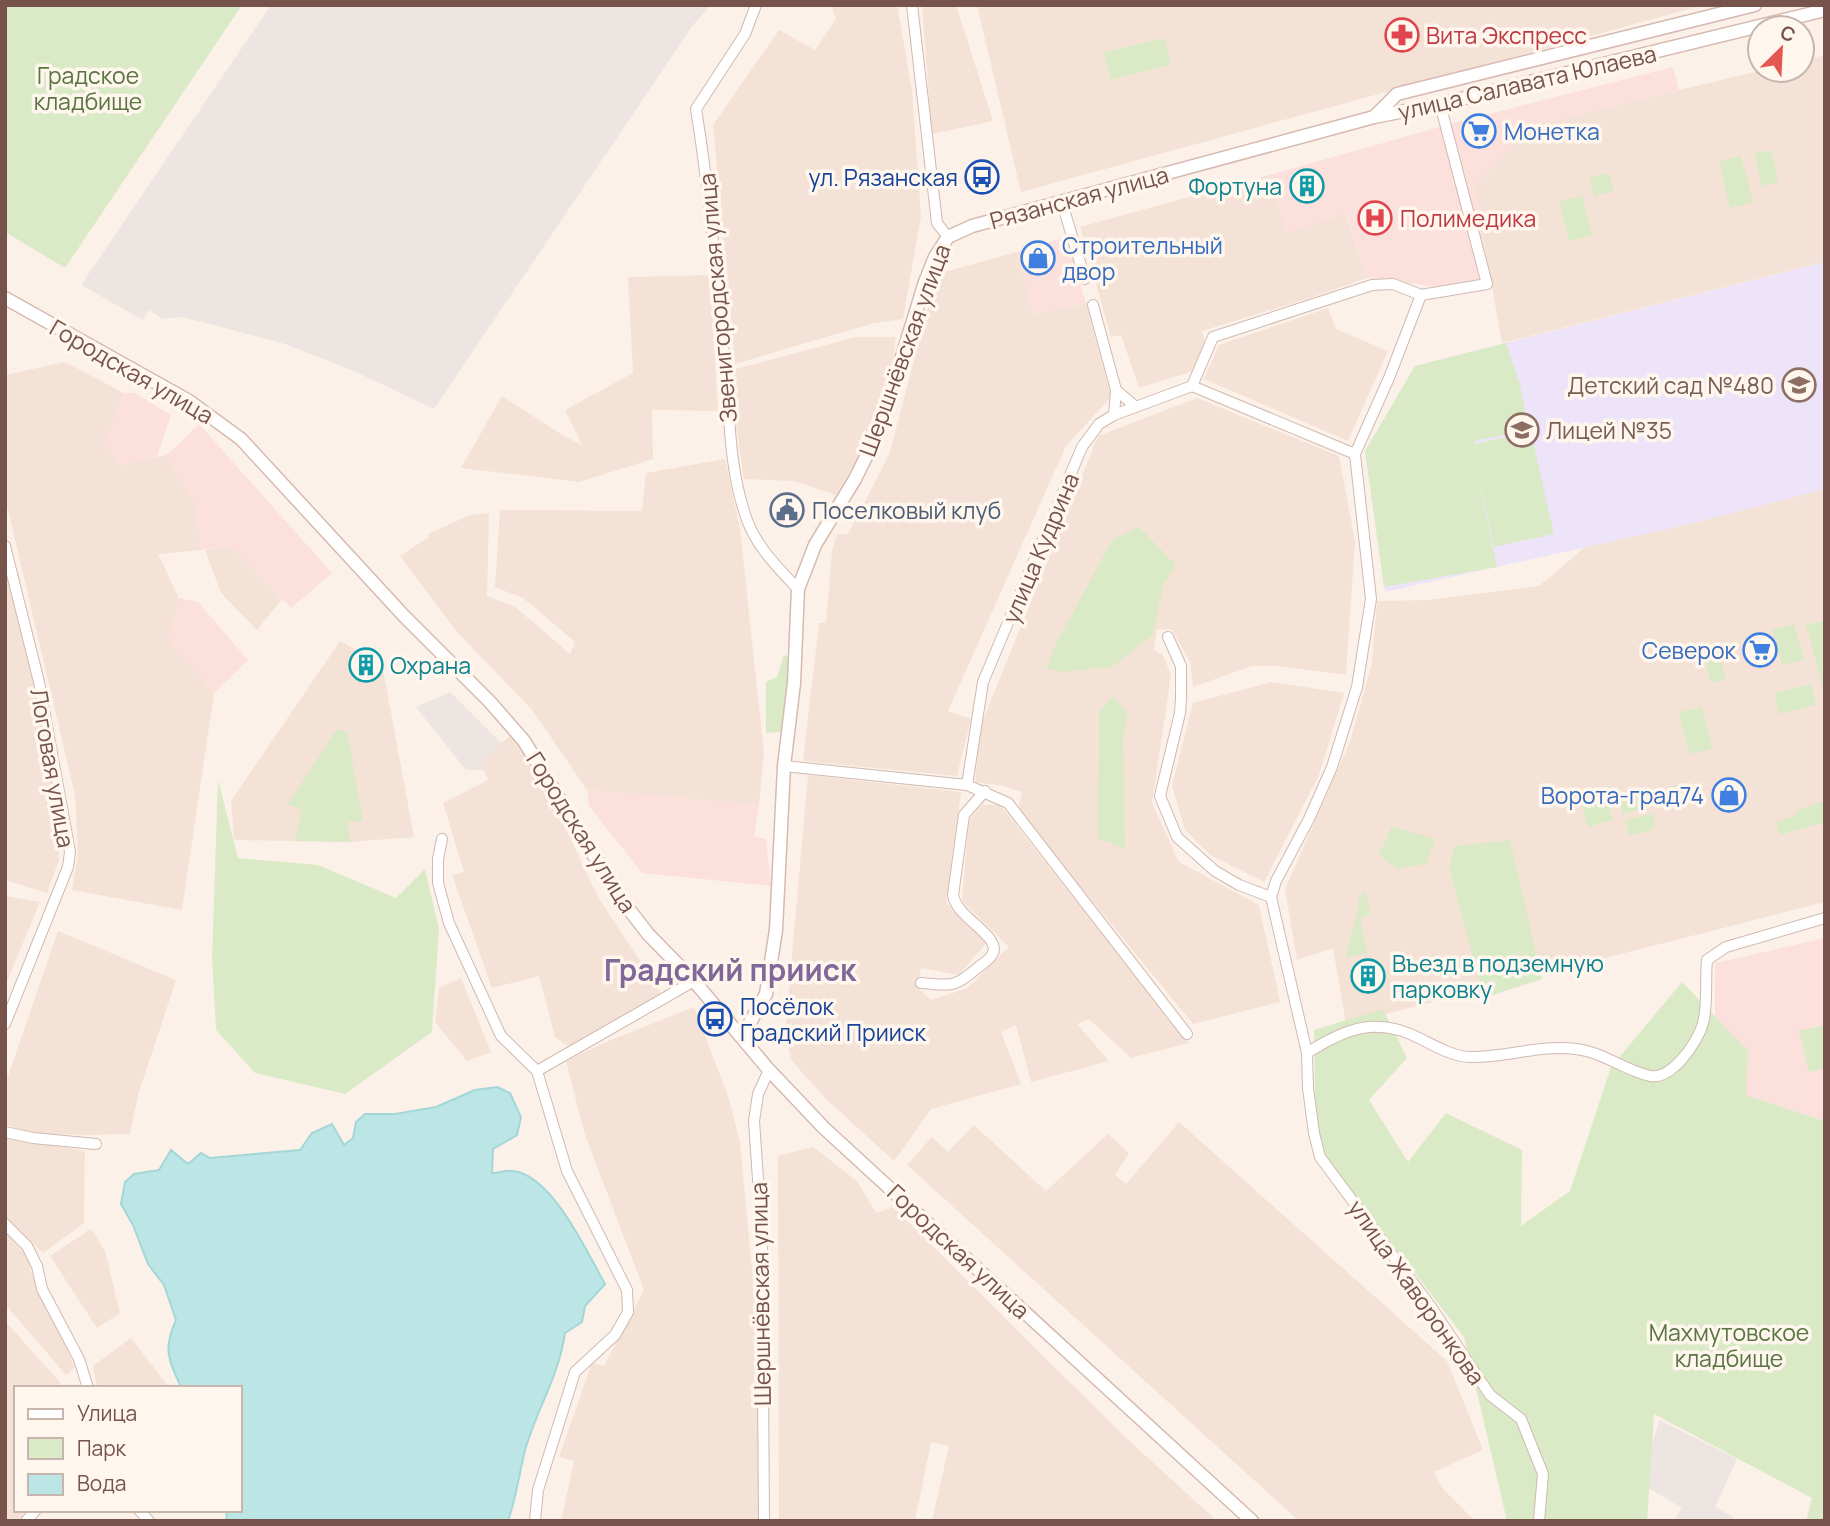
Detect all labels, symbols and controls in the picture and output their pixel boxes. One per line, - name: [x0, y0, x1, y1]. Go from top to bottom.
- north arrow: [1746, 14, 1816, 84]
- pharmacy icon: Вита Экспресс: [1383, 16, 1421, 54]
- place label: Вита Экспресс: [1426, 19, 1587, 51]
- text: С: [1776, 19, 1800, 48]
- street label: улица Салавата Юлаева: [1395, 37, 1659, 127]
- park label: Градское кладбище: [34, 59, 142, 117]
- supermarket icon: Монетка: [1460, 112, 1498, 150]
- place label: Монетка: [1504, 115, 1600, 147]
- bus stop icon: ул. Рязанская: [963, 158, 1001, 196]
- street label: Рязанская улица: [986, 158, 1172, 236]
- place label: ул. Рязанская: [808, 161, 958, 193]
- building icon: Фортуна: [1288, 167, 1326, 205]
- place label: Фортуна: [1188, 170, 1282, 202]
- street label: Звенигородская улица: [690, 172, 744, 424]
- hospital icon: Полимедика: [1356, 199, 1394, 237]
- place label: Полимедика: [1400, 202, 1536, 234]
- place label: Строительный двор: [1062, 229, 1223, 287]
- street label: Шершнёвская улица: [851, 239, 957, 461]
- shop icon: Строительный двор: [1019, 239, 1057, 277]
- street label: Городская улица: [44, 311, 220, 431]
- school or university icon: Детский сад №480: [1780, 366, 1818, 404]
- place label: Детский сад №480: [1567, 369, 1774, 401]
- school or university icon: Лицей №35: [1503, 411, 1541, 449]
- place label: Лицей №35: [1546, 414, 1672, 446]
- street label: улица Кудрина: [994, 468, 1086, 628]
- public building icon: Поселковый клуб: [768, 491, 806, 529]
- place label: Поселковый клуб: [812, 494, 1001, 526]
- supermarket icon: Северок: [1741, 631, 1779, 669]
- place label: Северок: [1642, 634, 1737, 666]
- building icon: Охрана: [347, 646, 385, 684]
- place label: Охрана: [390, 649, 471, 681]
- street label: Логовая улица: [23, 686, 83, 850]
- street label: Городская улица: [520, 745, 644, 919]
- shop icon: Ворота-град74: [1710, 776, 1748, 814]
- place label: Ворота-град74: [1541, 779, 1704, 811]
- place label: Въезд в подземную парковку: [1392, 947, 1604, 1005]
- district label: Градский прииск: [604, 949, 857, 990]
- building icon: Въезд в подземную парковку: [1349, 957, 1387, 995]
- place label: Посёлок Градский Прииск: [740, 990, 927, 1048]
- bus stop icon: Посёлок Градский Прииск: [696, 1000, 734, 1038]
- street label: Городская улица: [881, 1177, 1037, 1325]
- street label: Шершнёвская улица: [742, 1182, 778, 1406]
- street label: улица Жаворонкова: [1341, 1193, 1493, 1391]
- park label: Махмутовское кладбище: [1649, 1316, 1809, 1374]
- legend: [14, 1386, 242, 1512]
- text: Улица: [77, 1399, 137, 1427]
- text: Парк: [77, 1434, 127, 1462]
- text: Вода: [77, 1469, 127, 1497]

